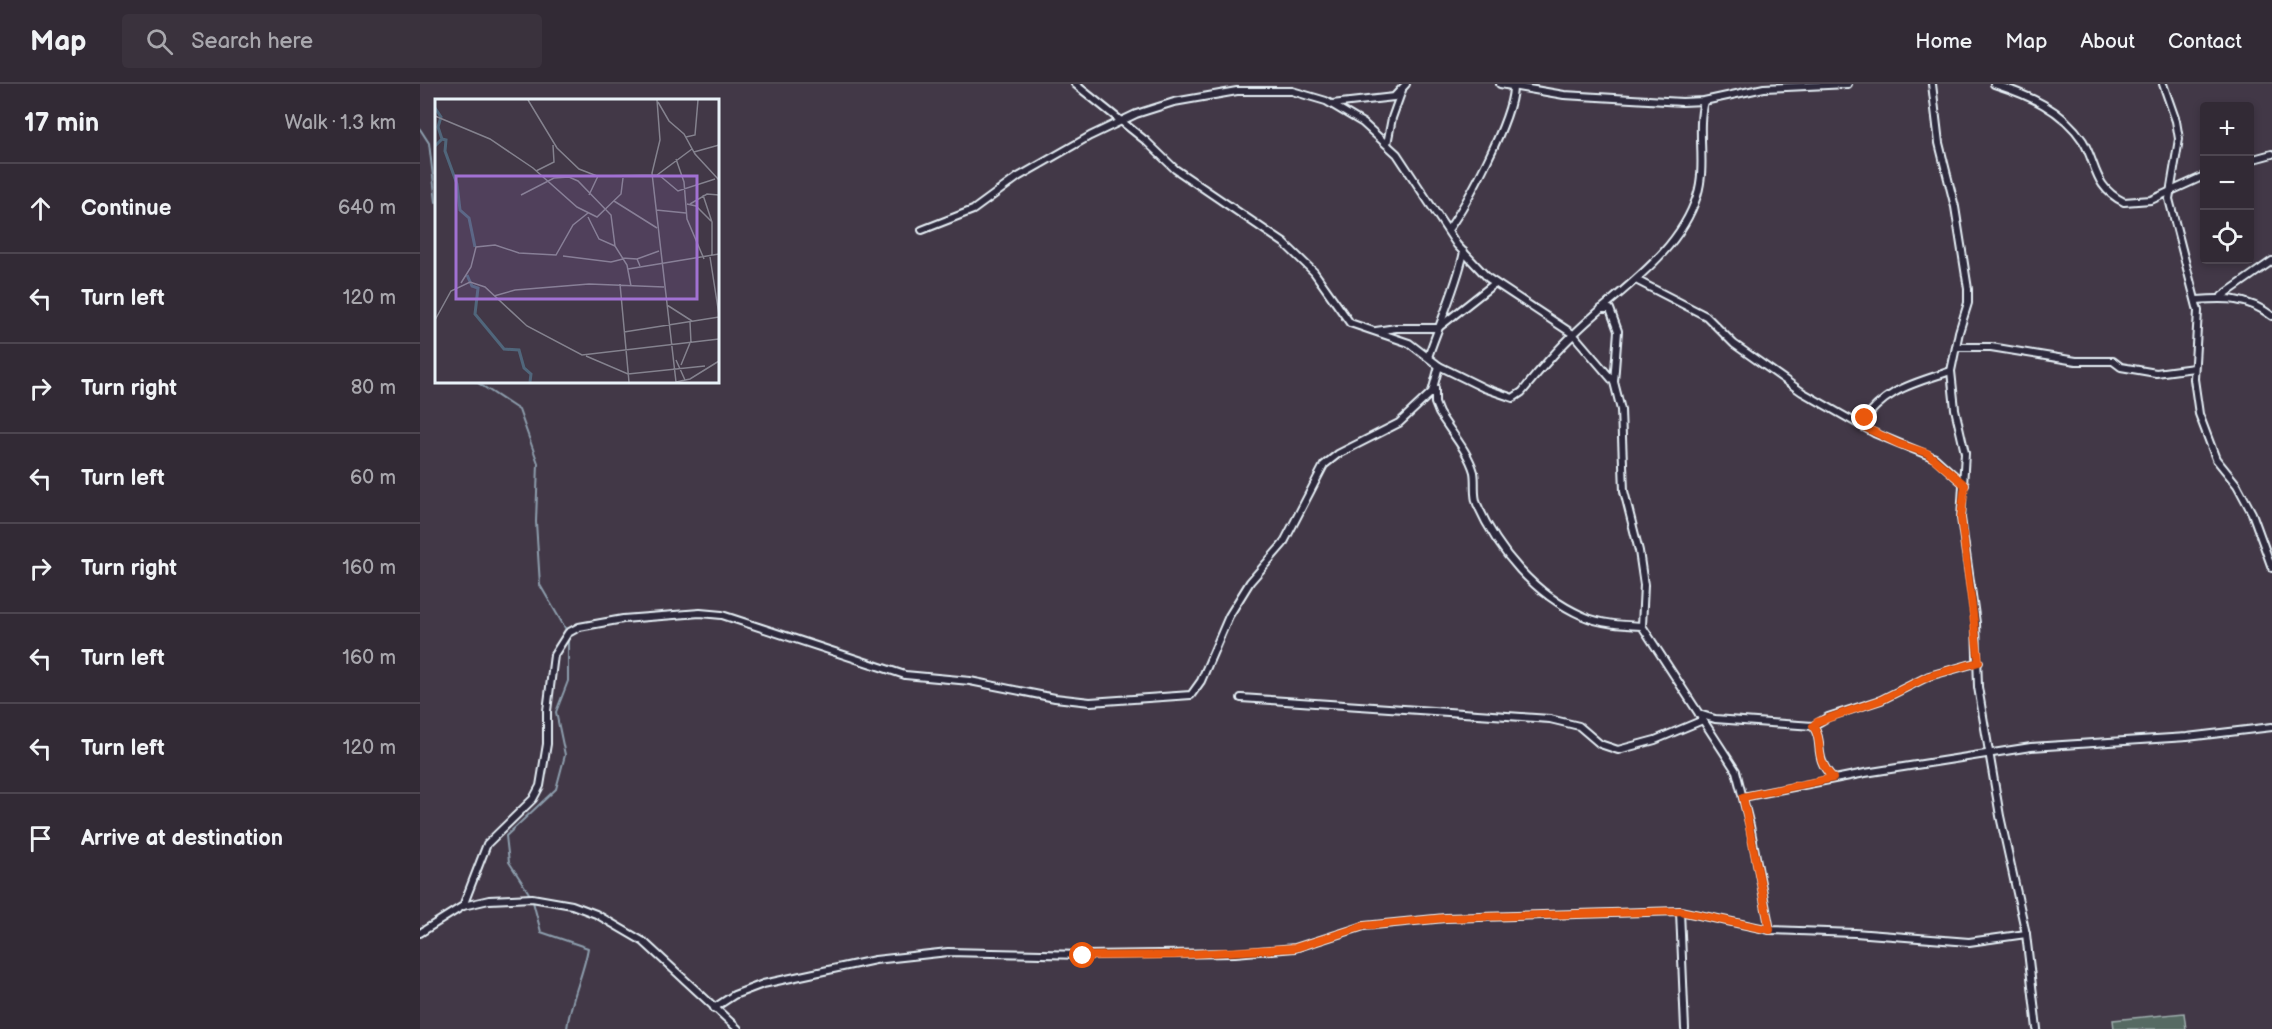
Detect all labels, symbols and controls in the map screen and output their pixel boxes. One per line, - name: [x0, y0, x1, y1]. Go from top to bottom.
- search box: [122, 14, 542, 68]
- text: Map: [30, 25, 86, 58]
- icon: search: [143, 25, 176, 58]
- text: Search here: [191, 28, 313, 55]
- text: Home: [1915, 29, 1972, 54]
- text: Map: [2005, 29, 2047, 54]
- text: About: [2080, 29, 2135, 54]
- text: Contact: [2168, 29, 2242, 54]
- inset map: [435, 99, 718, 382]
- map controls: [2200, 102, 2254, 264]
- button: +: [2200, 102, 2254, 156]
- text: 17 min: [24, 108, 99, 139]
- text: Walk · 1.3 km: [285, 111, 396, 135]
- button: −: [2200, 156, 2254, 210]
- icon: ahead: [24, 192, 57, 225]
- text: Continue: [81, 195, 171, 222]
- text: 640 m: [338, 196, 396, 220]
- button: locate: [2200, 210, 2254, 264]
- icon: left: [24, 282, 57, 315]
- text: Turn left: [81, 285, 165, 312]
- text: 120 m: [343, 286, 396, 310]
- icon: right: [24, 372, 57, 405]
- text: Turn right: [81, 375, 177, 402]
- text: 80 m: [351, 376, 396, 400]
- route end: [1851, 404, 1877, 430]
- icon: left: [24, 462, 57, 495]
- text: Turn left: [81, 465, 165, 492]
- text: 60 m: [350, 466, 396, 490]
- icon: right: [24, 552, 57, 585]
- text: Turn right: [81, 555, 177, 582]
- text: 160 m: [342, 556, 396, 580]
- icon: left: [24, 642, 57, 675]
- text: Turn left: [81, 645, 165, 672]
- text: 160 m: [342, 646, 396, 670]
- icon: left: [24, 732, 57, 765]
- text: Turn left: [81, 735, 165, 762]
- text: 120 m: [343, 736, 396, 760]
- icon: arrive: [24, 822, 57, 855]
- text: Arrive at destination: [81, 825, 283, 852]
- route start: [1069, 942, 1095, 968]

